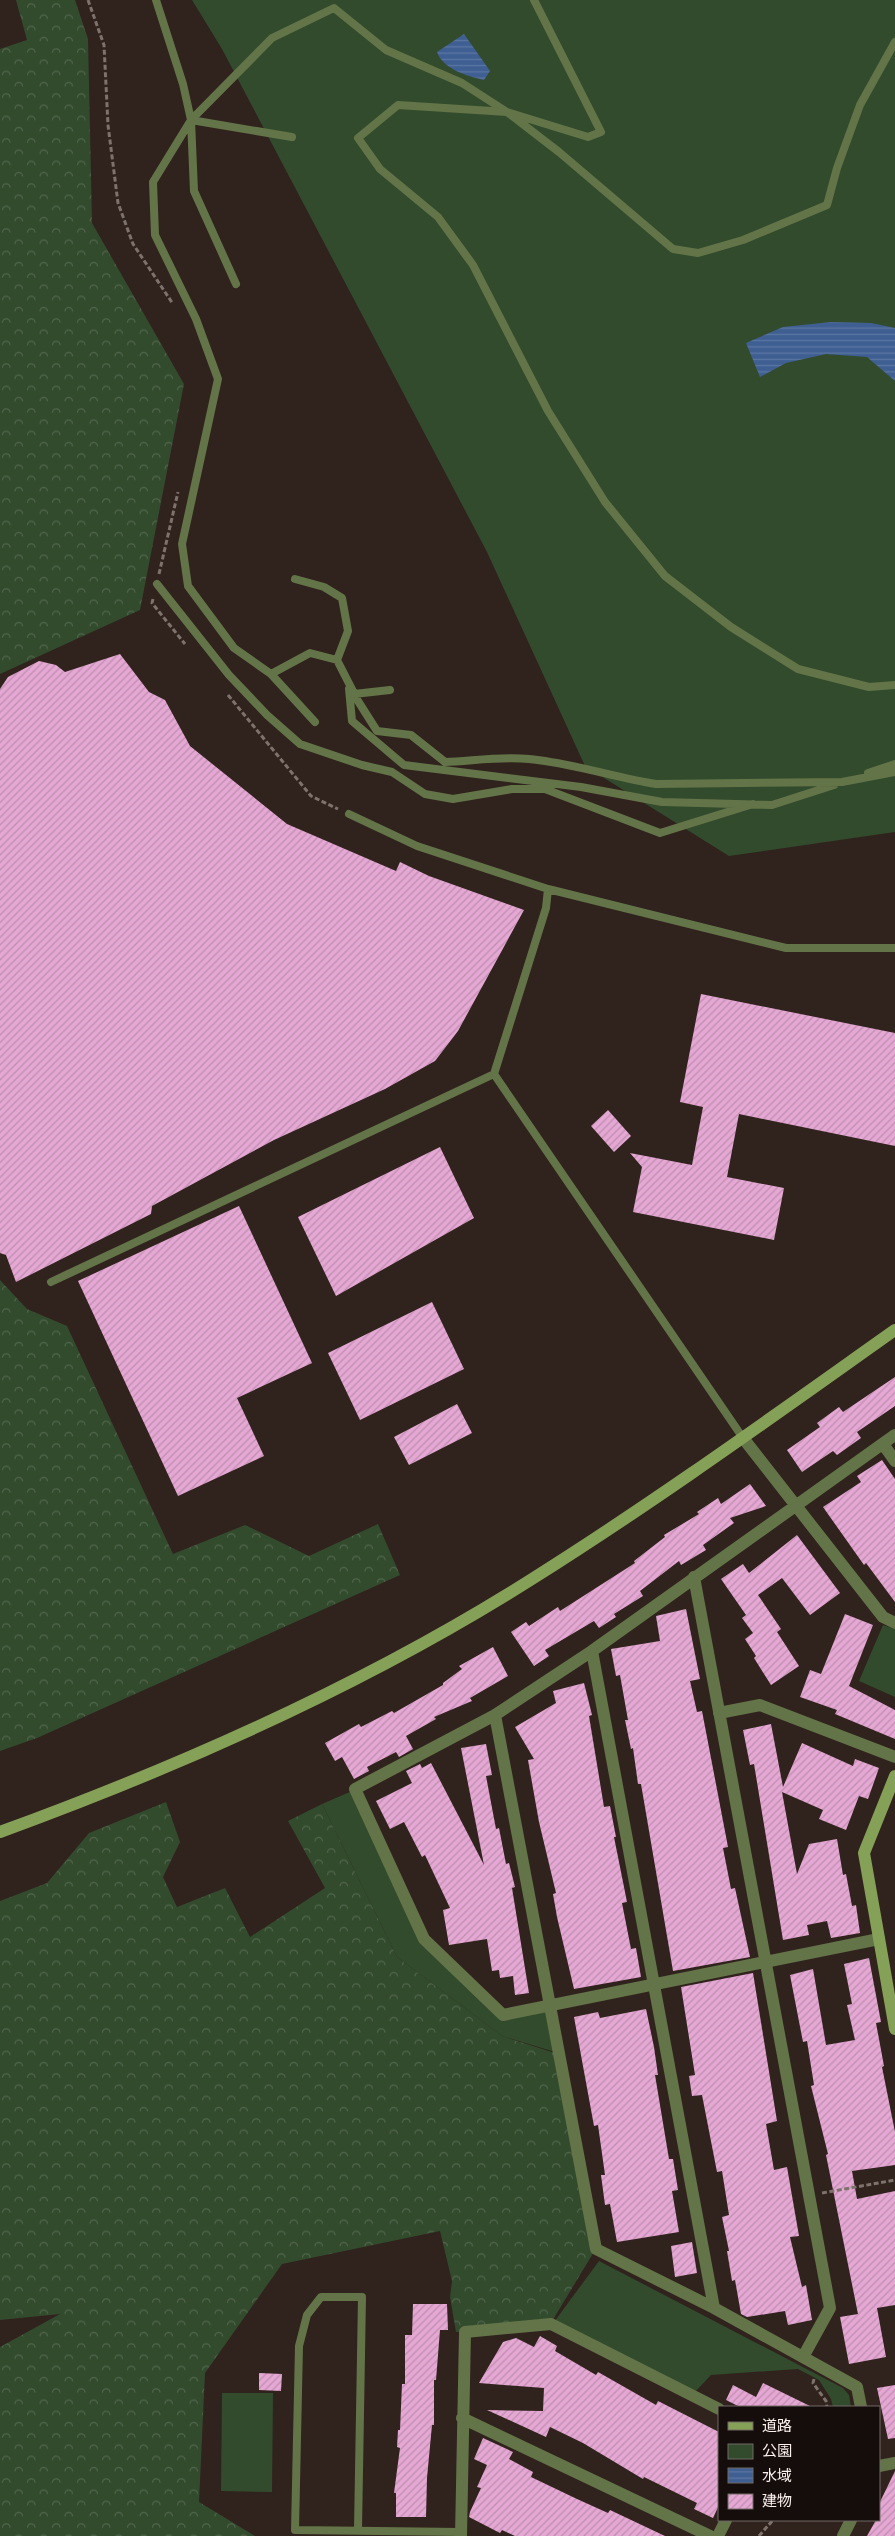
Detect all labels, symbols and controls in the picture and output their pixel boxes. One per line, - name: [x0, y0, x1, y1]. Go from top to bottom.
- legend: [718, 2406, 880, 2521]
- text: 道路: [762, 2417, 792, 2435]
- text: 公園: [762, 2442, 792, 2460]
- text: 水域: [762, 2467, 792, 2485]
- text: 建物: [762, 2492, 792, 2510]

